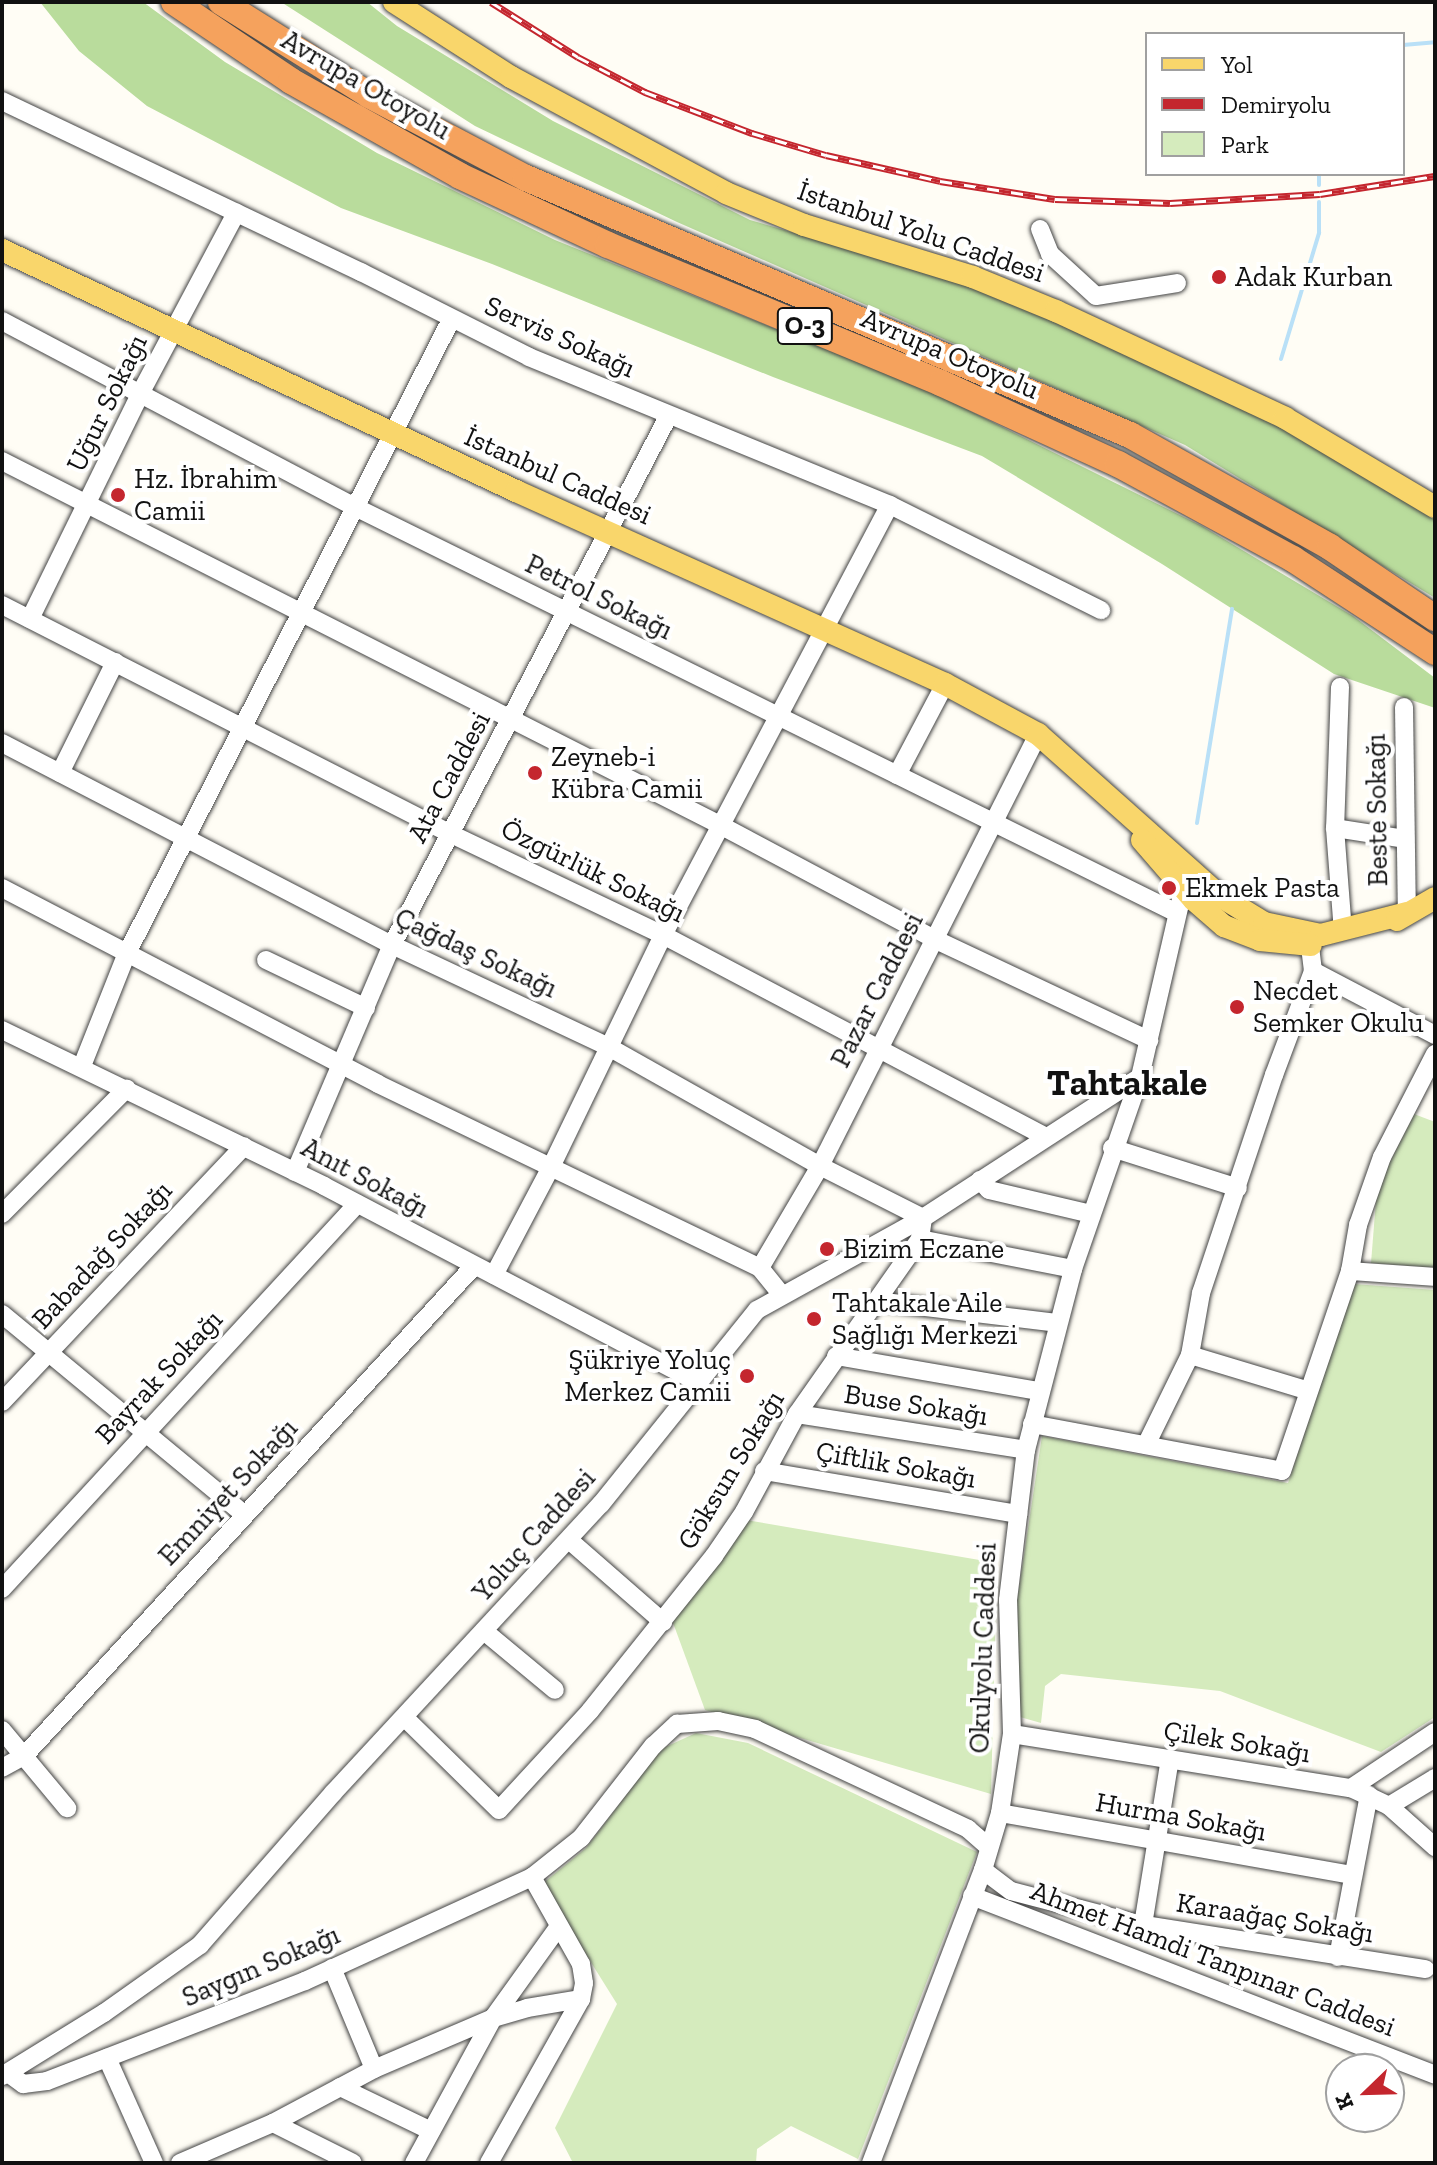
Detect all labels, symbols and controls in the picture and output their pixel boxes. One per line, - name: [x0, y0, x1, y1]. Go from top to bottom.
- street label: Avrupa Otoyolu: [275, 23, 457, 147]
- legend: [1145, 32, 1405, 176]
- text: Yol: [1221, 50, 1253, 79]
- text: Demiryolu: [1221, 90, 1331, 119]
- text: Park: [1221, 130, 1269, 159]
- street label: İstanbul Yolu Caddesi: [793, 174, 1049, 290]
- place label: Adak Kurban: [1235, 260, 1392, 294]
- marker: Adak Kurban: [1210, 268, 1228, 286]
- street label: Servis Sokağı: [480, 289, 640, 385]
- street label: Avrupa Otoyolu: [856, 301, 1044, 407]
- road number: O-3: [775, 304, 835, 348]
- street label: Uğur Sokağı: [59, 329, 155, 477]
- street label: İstanbul Caddesi: [459, 420, 657, 532]
- place label: Hz. İbrahim Camii: [134, 462, 277, 528]
- marker: Hz. İbrahim Camii: [109, 486, 127, 504]
- street label: Petrol Sokağı: [520, 547, 678, 647]
- street label: Ata Caddesi: [400, 706, 498, 848]
- street label: Beste Sokağı: [1359, 733, 1395, 887]
- place label: Zeyneb-i Kübra Camii: [551, 740, 703, 806]
- marker: Zeyneb-i Kübra Camii: [526, 764, 544, 782]
- street label: Özgürlük Sokağı: [495, 812, 691, 930]
- place label: Ekmek Pasta: [1185, 871, 1340, 905]
- marker: Ekmek Pasta: [1160, 879, 1178, 897]
- street label: Çağdaş Sokağı: [390, 901, 562, 1005]
- street label: Pazar Caddesi: [824, 907, 930, 1073]
- place label: Necdet Semker Okulu: [1253, 974, 1424, 1040]
- marker: Necdet Semker Okulu: [1228, 998, 1246, 1016]
- district label: Tahtakale: [1047, 1061, 1207, 1105]
- street label: Anıt Sokağı: [296, 1130, 434, 1226]
- street label: Babadağ Sokağı: [25, 1174, 179, 1336]
- place label: Bizim Eczane: [843, 1232, 1004, 1266]
- marker: Bizim Eczane: [818, 1240, 836, 1258]
- place label: Tahtakale Aile Sağlığı Merkezi: [832, 1286, 1017, 1352]
- street label: Bayrak Sokağı: [88, 1303, 230, 1451]
- marker: Tahtakale Aile Sağlığı Merkezi: [803, 1308, 825, 1330]
- place label: Şükriye Yoluç Merkez Camii: [564, 1343, 731, 1409]
- marker: Şükriye Yoluç Merkez Camii: [738, 1367, 756, 1385]
- street label: Buse Sokağı: [842, 1377, 990, 1433]
- street label: Göksun Sokağı: [670, 1385, 792, 1555]
- street label: Emniyet Sokağı: [151, 1412, 305, 1572]
- street label: Çiftlik Sokağı: [813, 1434, 979, 1496]
- street label: Yoluç Caddesi: [465, 1462, 603, 1608]
- street label: Okulyolu Caddesi: [963, 1542, 1003, 1754]
- street label: Çilek Sokağı: [1161, 1714, 1313, 1770]
- street label: Hurma Sokağı: [1093, 1785, 1269, 1849]
- street label: Ahmet Hamdi Tanpınar Caddesi: [1026, 1874, 1400, 2044]
- street label: Karaağaç Sokağı: [1174, 1886, 1376, 1950]
- street label: Saygın Sokağı: [177, 1918, 345, 2014]
- north arrow: [1325, 2053, 1405, 2133]
- text: K: [1329, 2090, 1360, 2114]

